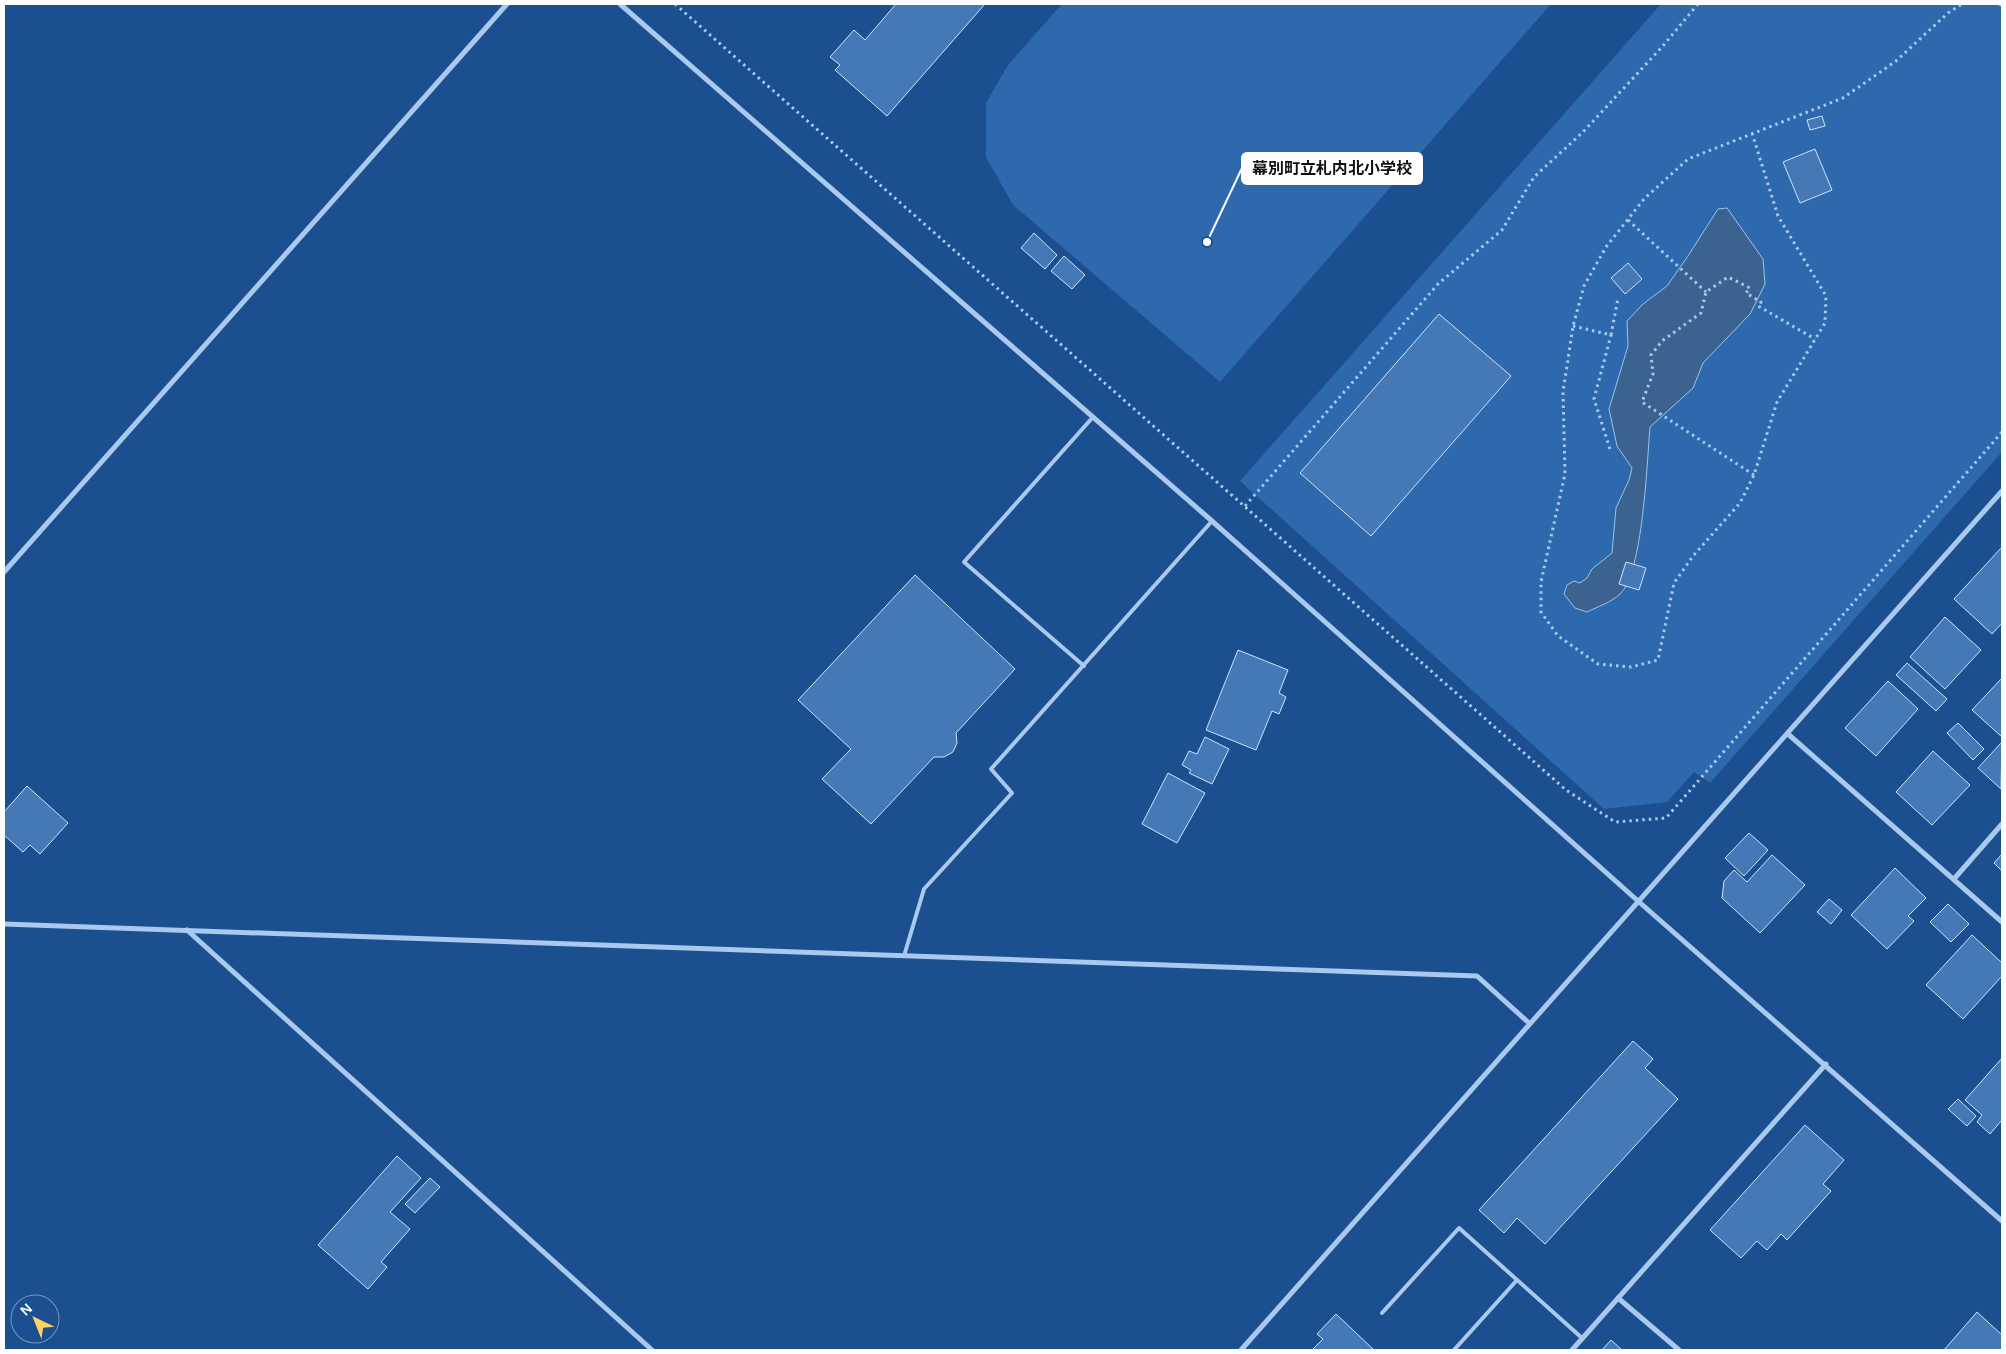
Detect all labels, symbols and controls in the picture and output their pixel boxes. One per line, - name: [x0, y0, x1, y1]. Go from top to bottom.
- callout: 幕別町立札内北小学校: [1242, 153, 1422, 184]
- text: 幕別町立札内北小学校: [1252, 160, 1412, 177]
- north arrow: [10, 1294, 60, 1344]
- text: N: [17, 1300, 35, 1319]

